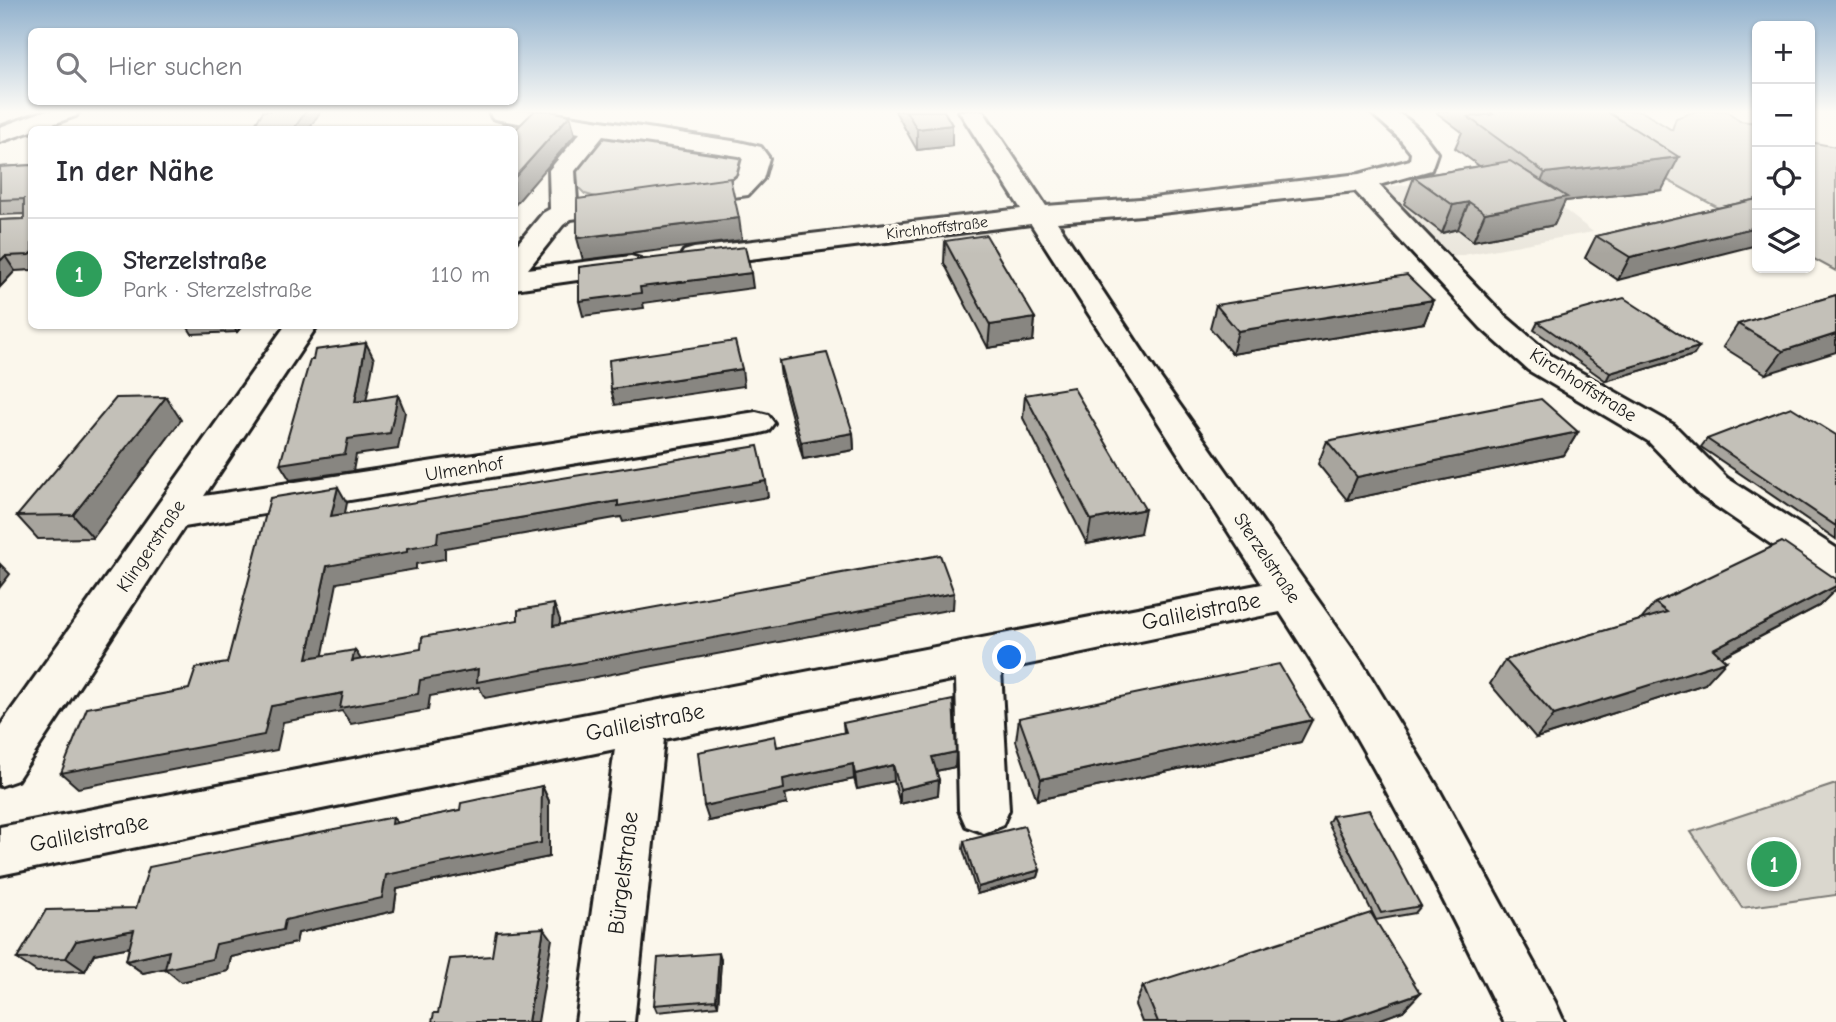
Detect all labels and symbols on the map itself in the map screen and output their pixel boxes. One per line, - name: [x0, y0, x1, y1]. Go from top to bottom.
- street label: Kirchhoffstraße: [885, 213, 989, 243]
- street label: Kirchhoffstraße: [1525, 343, 1641, 427]
- street label: Ulmenhof: [424, 452, 506, 486]
- street label: Klingerstraße: [112, 496, 190, 596]
- street label: Sterzelstraße: [1229, 509, 1305, 607]
- street label: Galileistraße: [1139, 586, 1263, 636]
- your location: [992, 640, 1026, 674]
- street label: Galileistraße: [583, 697, 707, 747]
- street label: Galileistraße: [27, 808, 151, 858]
- street label: Bürgelstraße: [602, 810, 644, 936]
- pin: 1: [1751, 838, 1797, 890]

